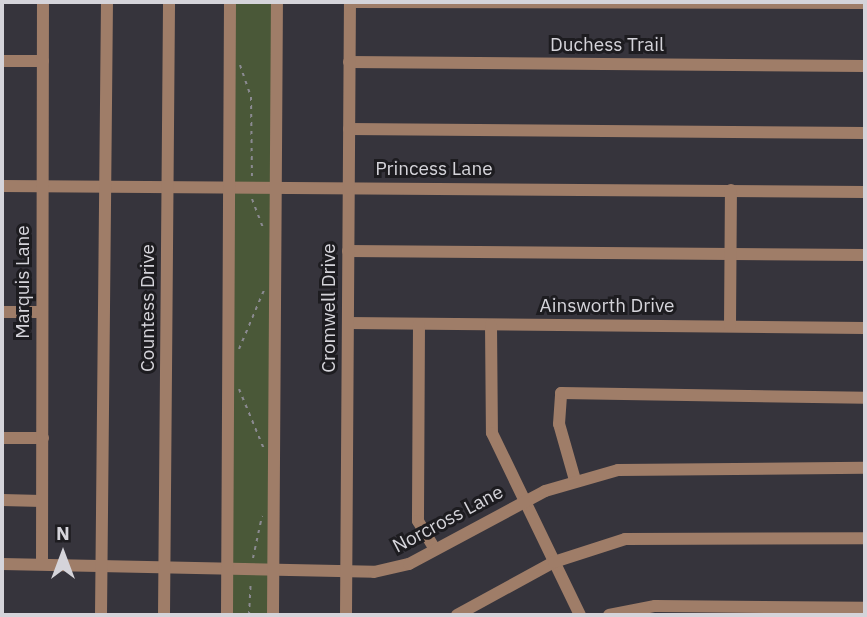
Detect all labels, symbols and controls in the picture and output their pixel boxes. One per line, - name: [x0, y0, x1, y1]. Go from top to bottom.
- street label: Duchess Trail: [550, 34, 664, 56]
- street label: Princess Lane: [375, 158, 493, 180]
- street label: Marquis Lane: [12, 225, 34, 339]
- street label: Cromwell Drive: [318, 243, 340, 373]
- street label: Countess Drive: [137, 244, 159, 372]
- street label: Ainsworth Drive: [539, 295, 675, 317]
- street label: Norcross Lane: [389, 480, 507, 558]
- north arrow: [28, 519, 98, 589]
- text: N: [56, 521, 70, 545]

